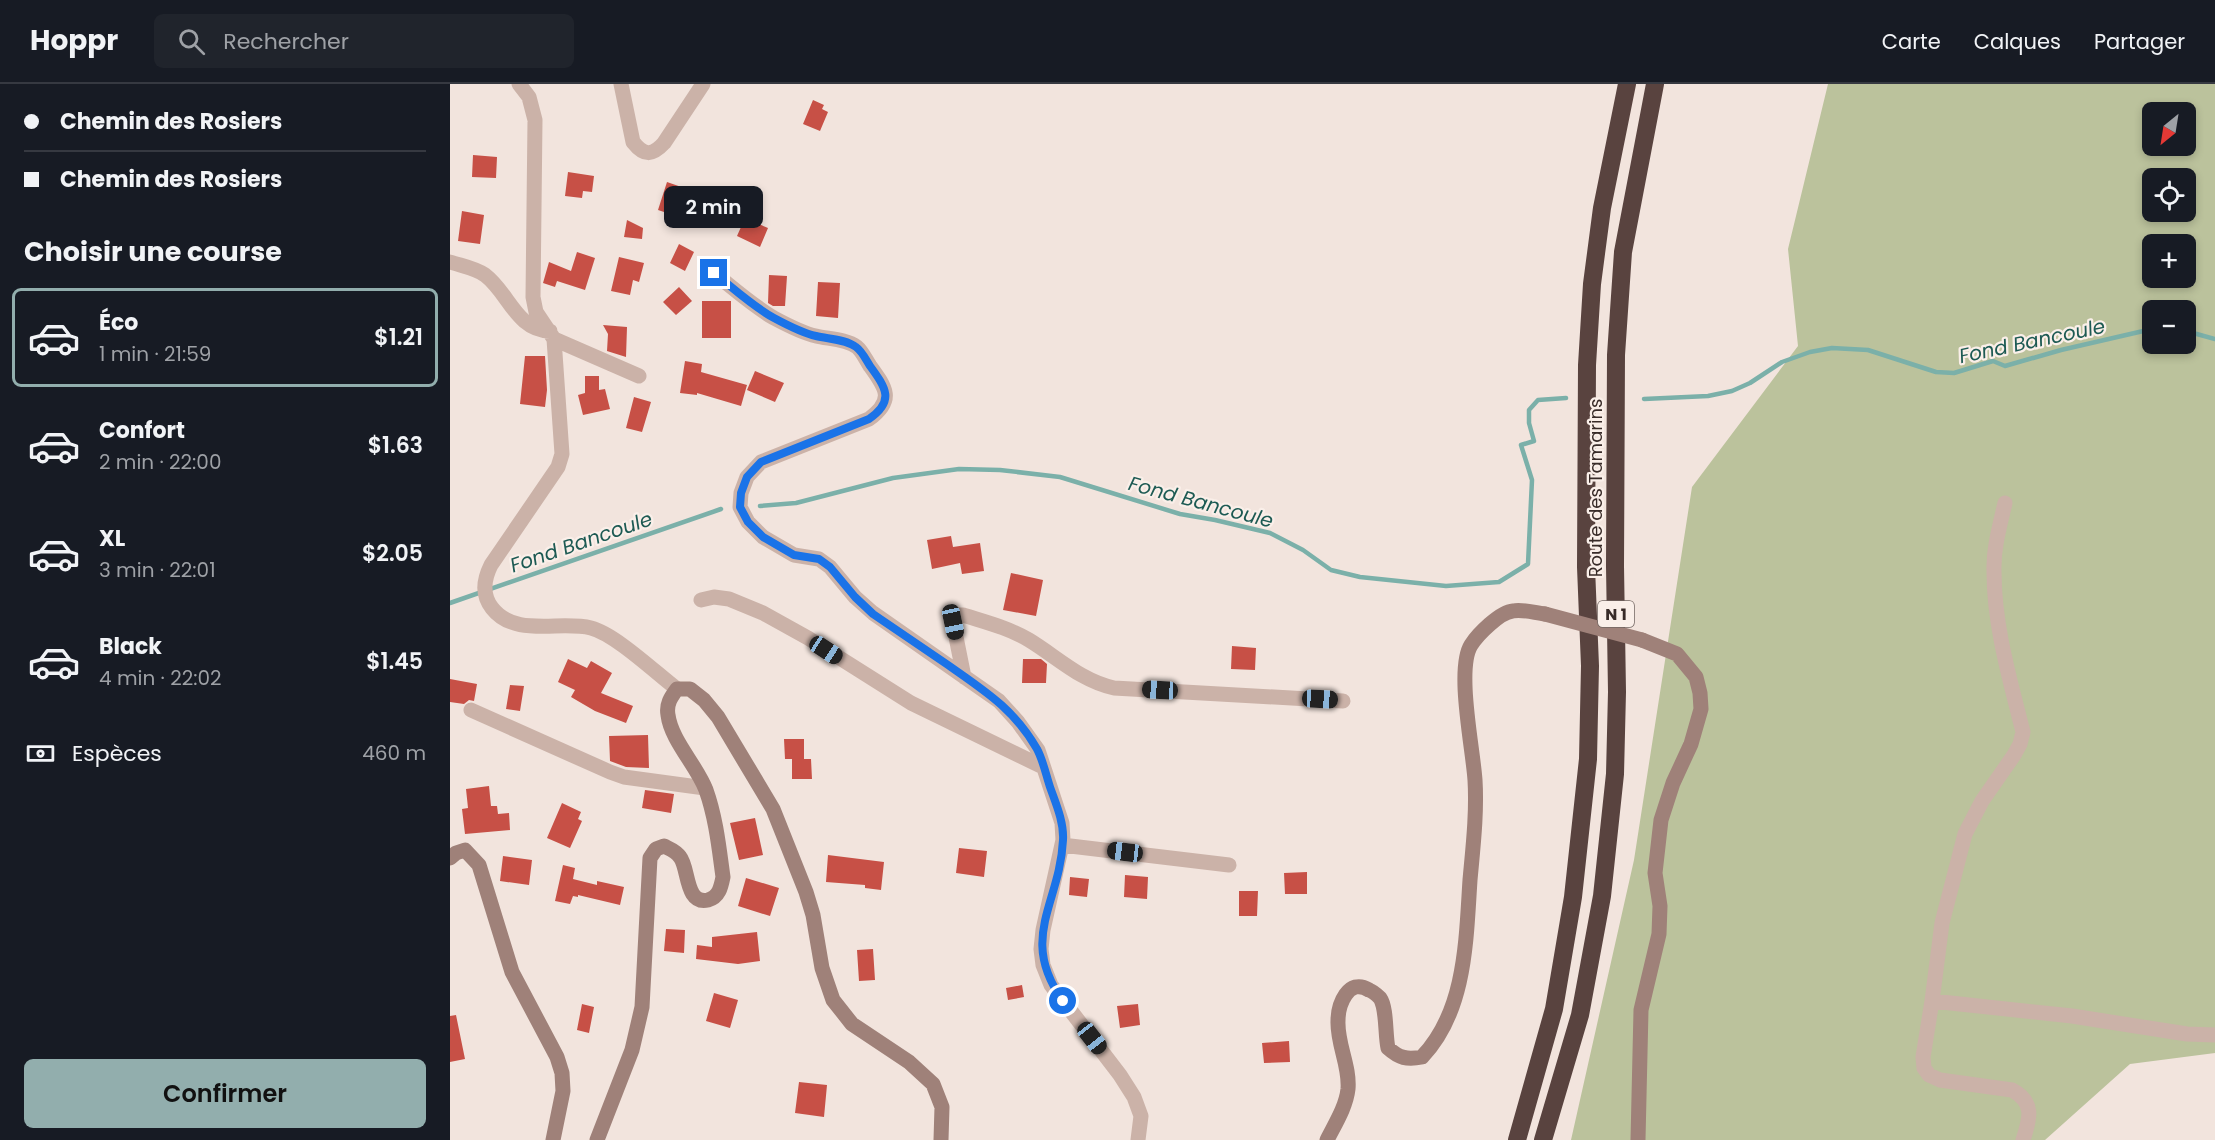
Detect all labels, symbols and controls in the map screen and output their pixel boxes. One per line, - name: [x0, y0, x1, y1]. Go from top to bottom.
- search box: [154, 14, 574, 68]
- text: Hoppr: [30, 21, 118, 60]
- icon: search: [175, 25, 208, 58]
- text: Rechercher: [223, 26, 349, 57]
- text: Carte: [1882, 27, 1941, 56]
- text: Calques: [1974, 27, 2061, 56]
- text: Partager: [2094, 27, 2185, 56]
- north arrow: [2142, 102, 2196, 156]
- map controls: [2142, 102, 2196, 354]
- text: Chemin des Rosiers: [60, 106, 282, 137]
- text: Chemin des Rosiers: [60, 164, 282, 195]
- button: locate: [2142, 168, 2196, 222]
- callout: 2 min: [664, 186, 764, 228]
- text: 2 min: [686, 193, 741, 221]
- text: Choisir une course: [24, 233, 282, 270]
- button: +: [2142, 234, 2196, 288]
- route end: [700, 259, 727, 286]
- button: −: [2142, 300, 2196, 354]
- text: Éco: [99, 307, 138, 338]
- icon: car: [27, 311, 81, 365]
- water label: Fond Bancoule: [1956, 312, 2108, 370]
- text: $1.21: [374, 322, 423, 353]
- text: 1 min · 21:59: [99, 340, 211, 368]
- street label: Route des Tamarins: [1583, 399, 1608, 577]
- text: Confort: [99, 415, 185, 446]
- icon: car: [27, 419, 81, 473]
- text: $1.63: [368, 430, 423, 461]
- text: 2 min · 22:00: [99, 448, 221, 476]
- water label: Fond Bancoule: [1126, 469, 1276, 535]
- water label: Fond Bancoule: [506, 505, 656, 579]
- text: XL: [99, 523, 125, 554]
- icon: car: [27, 527, 81, 581]
- text: $2.05: [362, 538, 423, 569]
- text: 3 min · 22:01: [99, 556, 216, 584]
- road number: N 1: [1598, 601, 1634, 627]
- car: [940, 603, 966, 641]
- text: Black: [99, 631, 162, 662]
- car: [806, 633, 846, 667]
- icon: car: [27, 635, 81, 689]
- text: $1.45: [366, 646, 423, 677]
- text: 4 min · 22:02: [99, 664, 221, 692]
- car: [1142, 680, 1178, 700]
- car: [1302, 689, 1338, 709]
- icon: cash: [24, 737, 57, 770]
- text: Espèces: [72, 738, 162, 769]
- text: 460 m: [362, 739, 426, 767]
- car: [1106, 841, 1144, 863]
- route start: [1049, 987, 1076, 1014]
- car: [1074, 1018, 1110, 1058]
- button: Confirmer: [24, 1059, 426, 1128]

